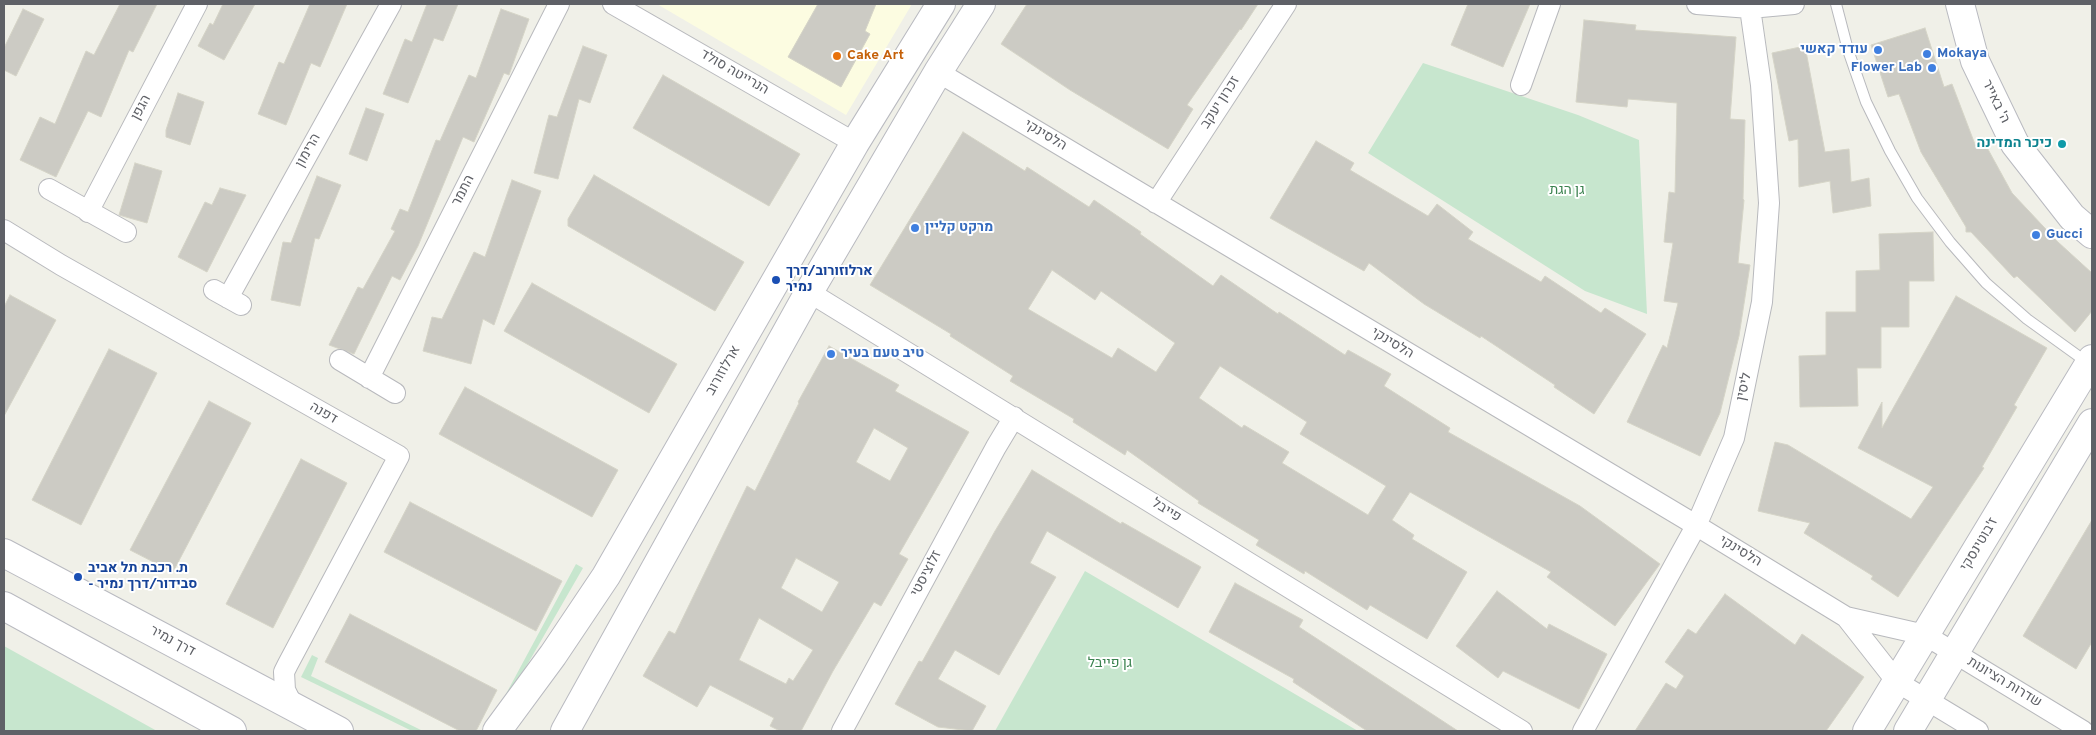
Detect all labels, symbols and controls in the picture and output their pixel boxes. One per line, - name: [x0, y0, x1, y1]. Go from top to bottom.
- place label: עודד קאשי: [1800, 42, 1868, 58]
- marker: עודד קאשי: [1872, 44, 1884, 56]
- place label: Mokaya: [1937, 46, 1987, 62]
- street label: הנרייטה סולד: [697, 47, 771, 99]
- place label: Cake Art: [847, 48, 904, 64]
- marker: Mokaya: [1921, 48, 1933, 60]
- marker: Cake Art: [831, 50, 843, 62]
- place label: Flower Lab: [1851, 60, 1922, 76]
- marker: Flower Lab: [1926, 62, 1938, 74]
- street label: זכרון יעקב: [1198, 74, 1244, 132]
- street label: ה' באייר: [1977, 78, 2013, 126]
- street label: הגפן: [128, 92, 156, 124]
- street label: הלסינקי: [1021, 117, 1069, 155]
- street label: הרימון: [293, 131, 325, 171]
- place label: כיכר המדינה: [1977, 136, 2052, 152]
- marker: כיכר המדינה: [2056, 138, 2068, 150]
- street label: התמר: [449, 173, 479, 209]
- park label: גן הגת: [1549, 183, 1585, 199]
- place label: מרקט קליין: [925, 220, 993, 236]
- marker: מרקט קליין: [909, 222, 921, 234]
- place label: Gucci: [2046, 227, 2083, 243]
- marker: Gucci: [2030, 229, 2042, 241]
- place label: ארלוזורוב/דרך נמיר: [786, 264, 873, 296]
- marker: ארלוזורוב/דרך נמיר: [770, 274, 782, 286]
- street label: הלסינקי: [1368, 325, 1416, 363]
- street label: ארלוזורוב: [703, 343, 745, 399]
- place label: טיב טעם בעיר: [841, 346, 924, 362]
- marker: טיב טעם בעיר: [825, 348, 837, 360]
- street label: ליסין: [1734, 371, 1756, 403]
- street label: דפנה: [306, 399, 340, 429]
- street label: פייבל: [1148, 495, 1184, 527]
- street label: ז'בוטינסקי: [1958, 515, 2002, 575]
- street label: הלסינקי: [1716, 533, 1764, 571]
- street label: זלוציסטי: [908, 548, 946, 600]
- place label: ת. רכבת תל אביב - סבידור/דרך נמיר: [88, 561, 197, 594]
- marker: ת. רכבת תל אביב - סבידור/דרך נמיר: [72, 571, 84, 583]
- street label: דרך נמיר: [146, 623, 198, 661]
- street label: שדרות הציונות: [1964, 654, 2044, 712]
- park label: גן פייבל: [1088, 656, 1132, 672]

